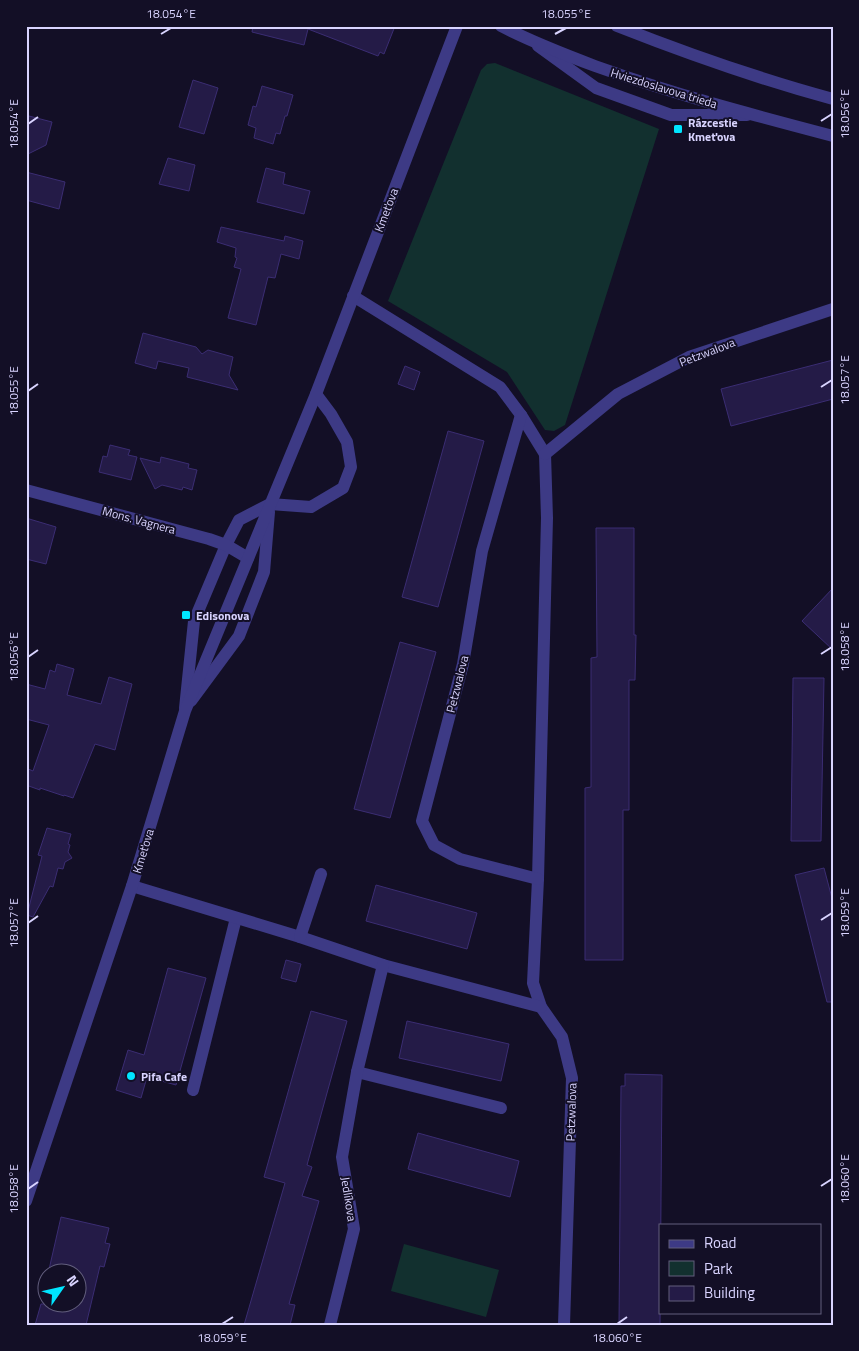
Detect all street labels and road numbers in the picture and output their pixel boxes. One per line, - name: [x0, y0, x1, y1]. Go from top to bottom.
- street label: Hviezdoslavova trieda: [608, 63, 720, 113]
- street label: Kmeťova: [369, 185, 403, 235]
- street label: Petzwalova: [676, 333, 738, 371]
- street label: Mons. Vagnera: [100, 501, 178, 539]
- street label: Petzwalova: [441, 653, 473, 715]
- street label: Kmeťova: [127, 826, 159, 876]
- street label: Petzwalova: [560, 1082, 582, 1142]
- street label: Jedlíkova: [336, 1175, 362, 1223]

